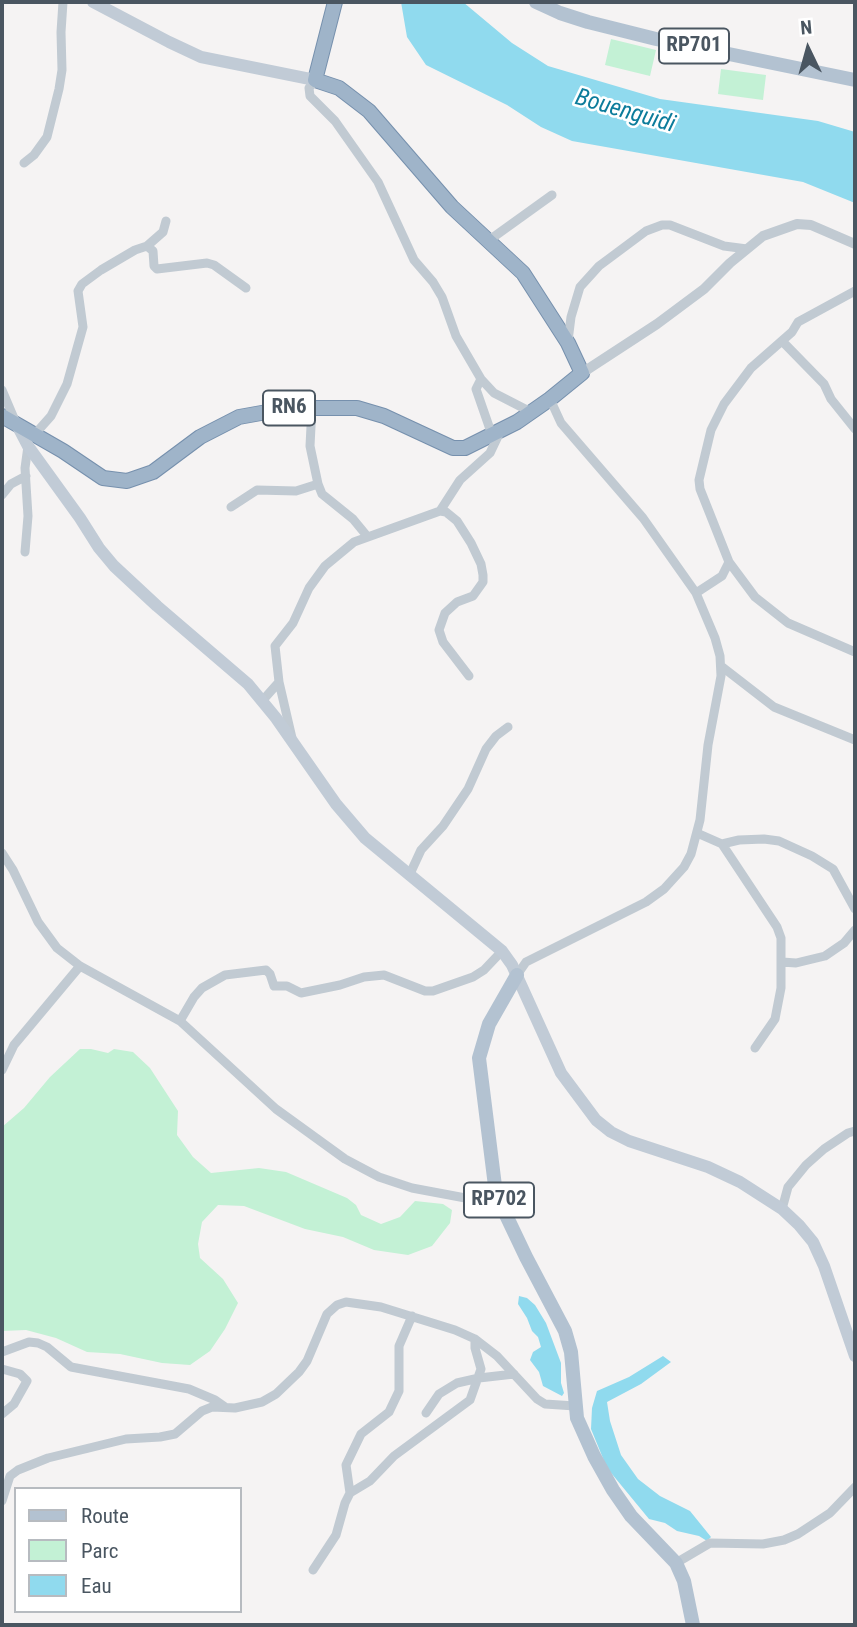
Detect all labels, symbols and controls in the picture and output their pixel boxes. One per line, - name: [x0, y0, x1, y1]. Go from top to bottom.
- north arrow: [773, 14, 843, 84]
- text: N: [799, 16, 813, 40]
- road number: RP701: [659, 28, 729, 64]
- water label: Bouenguidi: [572, 84, 678, 140]
- road number: RN6: [263, 390, 315, 426]
- road number: RP702: [464, 1182, 534, 1218]
- legend: [14, 1487, 242, 1613]
- text: Route: [81, 1504, 129, 1528]
- text: Parc: [81, 1539, 119, 1563]
- text: Eau: [81, 1574, 112, 1598]

